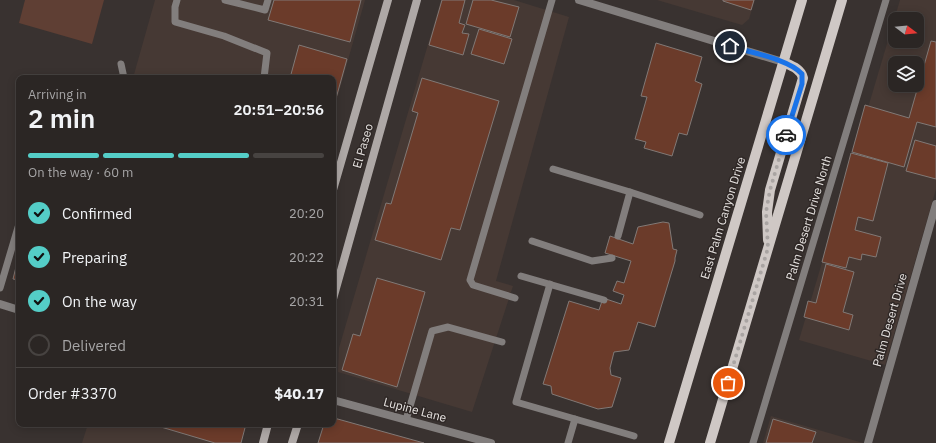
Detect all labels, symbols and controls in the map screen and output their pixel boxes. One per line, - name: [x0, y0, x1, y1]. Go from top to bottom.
- north arrow: [888, 12, 924, 48]
- map controls: [888, 12, 924, 92]
- pin: [713, 29, 747, 63]
- icon: home: [719, 35, 741, 57]
- button: layers: [888, 56, 924, 92]
- text: Arriving in: [28, 86, 87, 103]
- text: 20:51–20:56: [234, 100, 324, 119]
- text: 2 min: [28, 101, 95, 135]
- courier: [766, 115, 806, 155]
- street label: El Paseo: [349, 122, 376, 170]
- icon: car: [775, 124, 797, 146]
- street label: Palm Desert Drive North: [782, 153, 835, 282]
- street label: East Palm Canyon Drive: [697, 155, 748, 281]
- text: On the way · 60 m: [28, 164, 133, 181]
- icon: check: [28, 202, 50, 224]
- text: Confirmed: [62, 204, 132, 223]
- text: 20:20: [289, 205, 324, 222]
- icon: check: [28, 246, 50, 268]
- text: Preparing: [62, 248, 127, 267]
- text: 20:22: [289, 249, 324, 266]
- street label: Palm Desert Drive: [869, 271, 910, 368]
- icon: check: [28, 290, 50, 312]
- text: On the way: [62, 292, 137, 311]
- text: 20:31: [289, 293, 324, 310]
- text: Delivered: [62, 336, 126, 355]
- pin: [711, 366, 745, 400]
- icon: bag: [717, 372, 739, 394]
- text: Order #3370: [28, 384, 117, 403]
- text: $40.17: [274, 384, 324, 403]
- street label: Lupine Lane: [382, 394, 449, 425]

